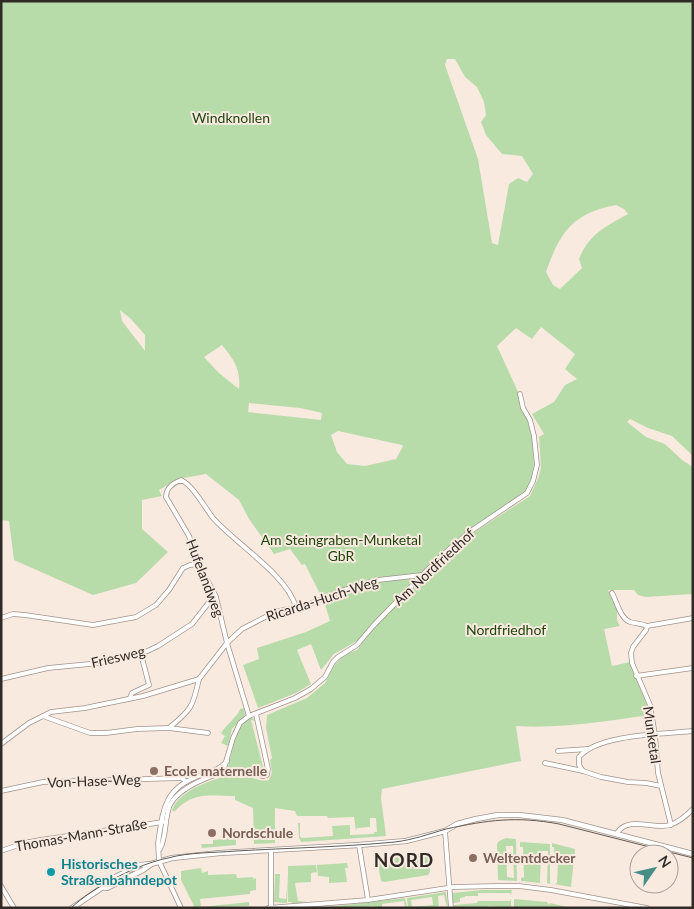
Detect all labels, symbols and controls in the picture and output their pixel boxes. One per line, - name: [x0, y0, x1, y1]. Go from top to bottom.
- park label: Windknollen: [192, 109, 270, 126]
- street label: Am Nordfriedhof: [390, 525, 478, 609]
- park label: Am Steingraben-Munketal GbR: [261, 531, 421, 564]
- street label: Hufelandweg: [183, 537, 228, 619]
- street label: Ricarda-Huch-Weg: [264, 572, 380, 625]
- park label: Nordfriedhof: [466, 621, 546, 638]
- street label: Friesweg: [89, 642, 146, 671]
- street label: Munketal: [640, 705, 665, 765]
- place label: Ecole maternelle: [164, 762, 268, 779]
- marker: Ecole maternelle: [148, 765, 160, 777]
- street label: Von-Hase-Weg: [47, 770, 141, 791]
- street label: Thomas-Mann-Straße: [13, 815, 148, 855]
- place label: Nordschule: [222, 824, 294, 841]
- marker: Nordschule: [206, 827, 218, 839]
- north arrow: [629, 844, 679, 894]
- district label: NORD: [374, 848, 434, 871]
- place label: Weltentdecker: [483, 849, 576, 866]
- marker: Weltentdecker: [467, 852, 479, 864]
- text: N: [655, 852, 675, 871]
- place label: Historisches Straßenbahndepot: [61, 855, 178, 888]
- marker: Historisches Straßenbahndepot: [45, 866, 57, 878]

